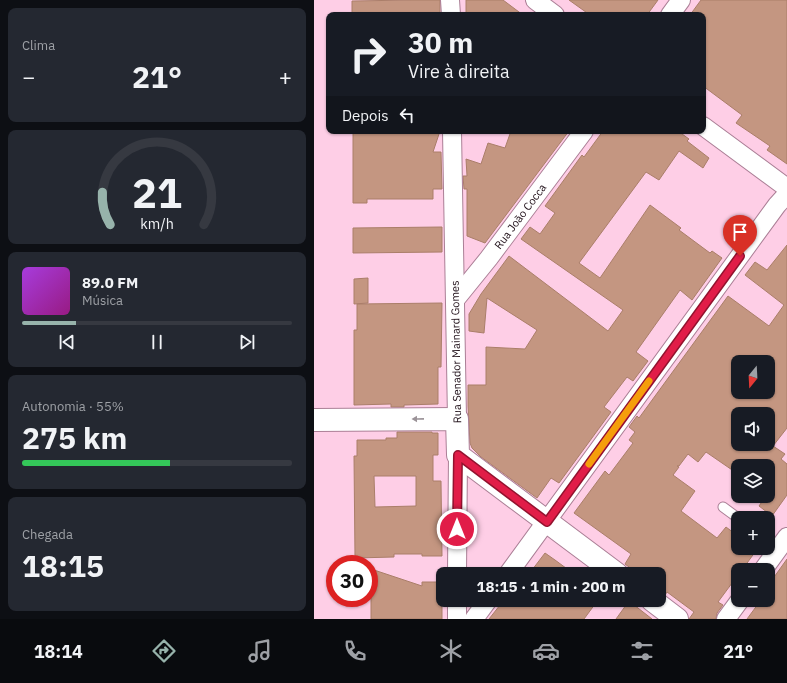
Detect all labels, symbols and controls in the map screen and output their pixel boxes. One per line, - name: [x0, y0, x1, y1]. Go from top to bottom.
- text: 30 m: [408, 24, 473, 61]
- icon: right: [342, 28, 394, 80]
- text: Clima: [22, 37, 55, 54]
- text: 21°: [132, 57, 182, 96]
- text: Vire à direita: [408, 60, 510, 83]
- text: −: [22, 62, 35, 91]
- text: +: [279, 62, 292, 91]
- icon: left: [396, 104, 418, 126]
- text: Depois: [342, 106, 388, 125]
- text: 21: [132, 165, 182, 219]
- street label: Rua João Cocca: [491, 181, 549, 252]
- text: km/h: [140, 214, 174, 233]
- pin: [723, 215, 757, 256]
- icon: arrive: [729, 221, 751, 243]
- text: 89.0 FM: [82, 273, 138, 292]
- street label: Rua Senador Mainard Gomes: [448, 280, 464, 424]
- text: Música: [82, 292, 123, 309]
- icon: previous: [56, 331, 78, 353]
- icon: pause: [146, 331, 168, 353]
- icon: next: [236, 331, 258, 353]
- north arrow: [731, 355, 775, 399]
- map controls: [731, 355, 775, 607]
- text: Autonomia · 55%: [22, 398, 124, 415]
- button: sound: [731, 407, 775, 451]
- one-way arrow: [411, 416, 424, 422]
- text: 275 km: [22, 418, 127, 457]
- button: layers: [731, 459, 775, 503]
- position arrow: [436, 508, 478, 550]
- button: +: [731, 511, 775, 555]
- text: Chegada: [22, 526, 73, 543]
- text: 18:15: [22, 546, 104, 585]
- speed limit sign: 30: [326, 555, 378, 607]
- button: −: [731, 563, 775, 607]
- text: 18:15 · 1 min · 200 m: [477, 577, 625, 596]
- icon: directions: [150, 637, 178, 665]
- icon: music: [246, 637, 274, 665]
- icon: phone: [341, 637, 369, 665]
- icon: climate: [437, 637, 465, 665]
- icon: car: [532, 637, 560, 665]
- icon: filters: [628, 637, 656, 665]
- text: 18:14: [34, 640, 83, 663]
- text: 21°: [723, 640, 753, 663]

